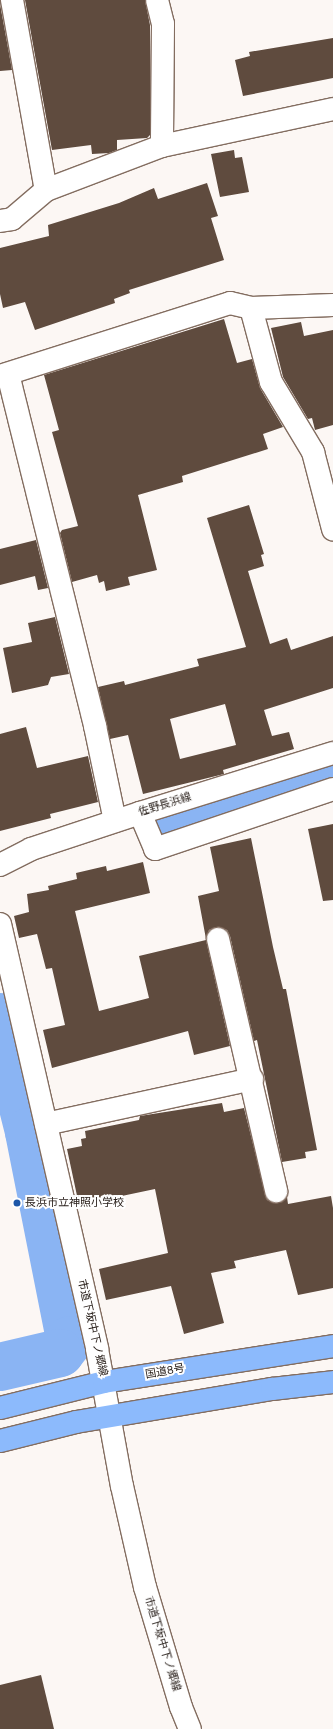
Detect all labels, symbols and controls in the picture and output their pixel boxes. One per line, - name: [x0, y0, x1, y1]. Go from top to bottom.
- street label: 佐野長浜線: [137, 791, 193, 819]
- place label: 長浜市立神照小学校: [25, 1196, 124, 1210]
- marker: 長浜市立神照小学校: [12, 1198, 22, 1208]
- street label: 市道下坂中下ノ郷線: [74, 1278, 110, 1378]
- street label: 国道8号: [144, 1362, 186, 1382]
- street label: 市道下坂中下ノ郷線: [141, 1595, 183, 1693]

